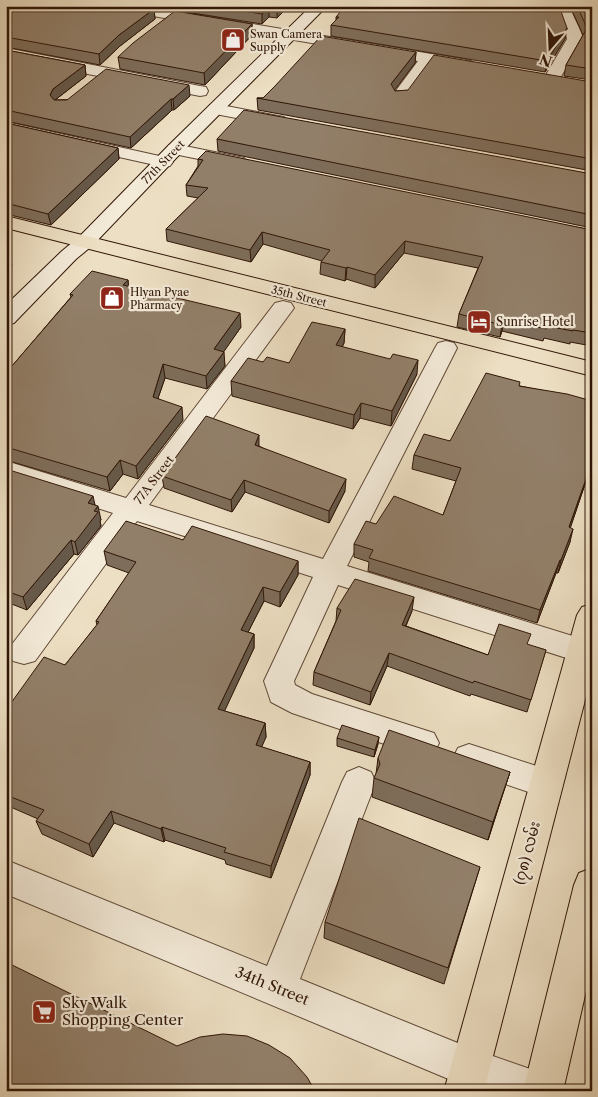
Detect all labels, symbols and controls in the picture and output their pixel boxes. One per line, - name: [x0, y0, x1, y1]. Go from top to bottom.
- north arrow: [526, 22, 576, 72]
- shop icon: Swan Camera Supply: [220, 27, 246, 53]
- place label: Swan Camera Supply: [250, 27, 322, 54]
- text: N: [537, 50, 554, 71]
- street label: 77th Street: [139, 137, 187, 187]
- street label: 35th Street: [270, 282, 328, 310]
- shop icon: Hlyan Pyae Pharmacy: [99, 285, 125, 311]
- place label: Hlyan Pyae Pharmacy: [130, 285, 189, 312]
- hotel icon: Sunrise Hotel: [466, 309, 492, 335]
- place label: Sunrise Hotel: [496, 314, 574, 329]
- street label: 77A Street: [130, 452, 177, 507]
- street label: (၇၈) လမ်း: [509, 819, 547, 887]
- street label: 34th Street: [232, 962, 313, 1009]
- place label: Sky Walk Shopping Center: [62, 993, 184, 1029]
- supermarket icon: Sky Walk Shopping Center: [31, 999, 57, 1025]

